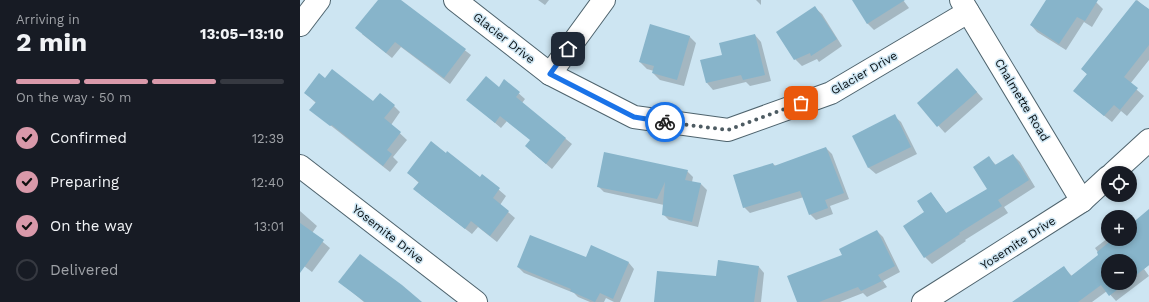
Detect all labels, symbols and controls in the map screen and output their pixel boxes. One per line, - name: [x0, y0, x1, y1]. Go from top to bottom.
- street label: Glacier Drive: [470, 10, 538, 67]
- text: Arriving in: [16, 12, 80, 27]
- text: 13:05–13:10: [200, 25, 284, 43]
- text: 2 min: [16, 27, 87, 57]
- pin: [551, 32, 585, 66]
- icon: home: [557, 38, 579, 60]
- street label: Glacier Drive: [828, 48, 900, 98]
- street label: Chalmette Road: [992, 56, 1052, 144]
- pin: [784, 86, 818, 120]
- text: On the way · 50 m: [16, 90, 131, 105]
- icon: bag: [790, 92, 812, 114]
- courier: [645, 102, 685, 142]
- icon: bike: [654, 111, 676, 133]
- icon: check: [16, 127, 38, 149]
- text: Confirmed: [50, 129, 127, 147]
- text: 12:39: [252, 131, 284, 146]
- map controls: [1101, 166, 1137, 290]
- button: locate: [1101, 166, 1137, 202]
- icon: check: [16, 171, 38, 193]
- text: Preparing: [50, 173, 119, 191]
- text: 12:40: [251, 175, 284, 190]
- street label: Yosemite Drive: [349, 202, 427, 266]
- button: +: [1101, 210, 1137, 246]
- street label: Yosemite Drive: [978, 213, 1058, 273]
- icon: check: [16, 215, 38, 237]
- text: On the way: [50, 217, 132, 235]
- text: 13:01: [254, 219, 284, 234]
- button: −: [1101, 254, 1137, 290]
- text: Delivered: [50, 261, 118, 279]

